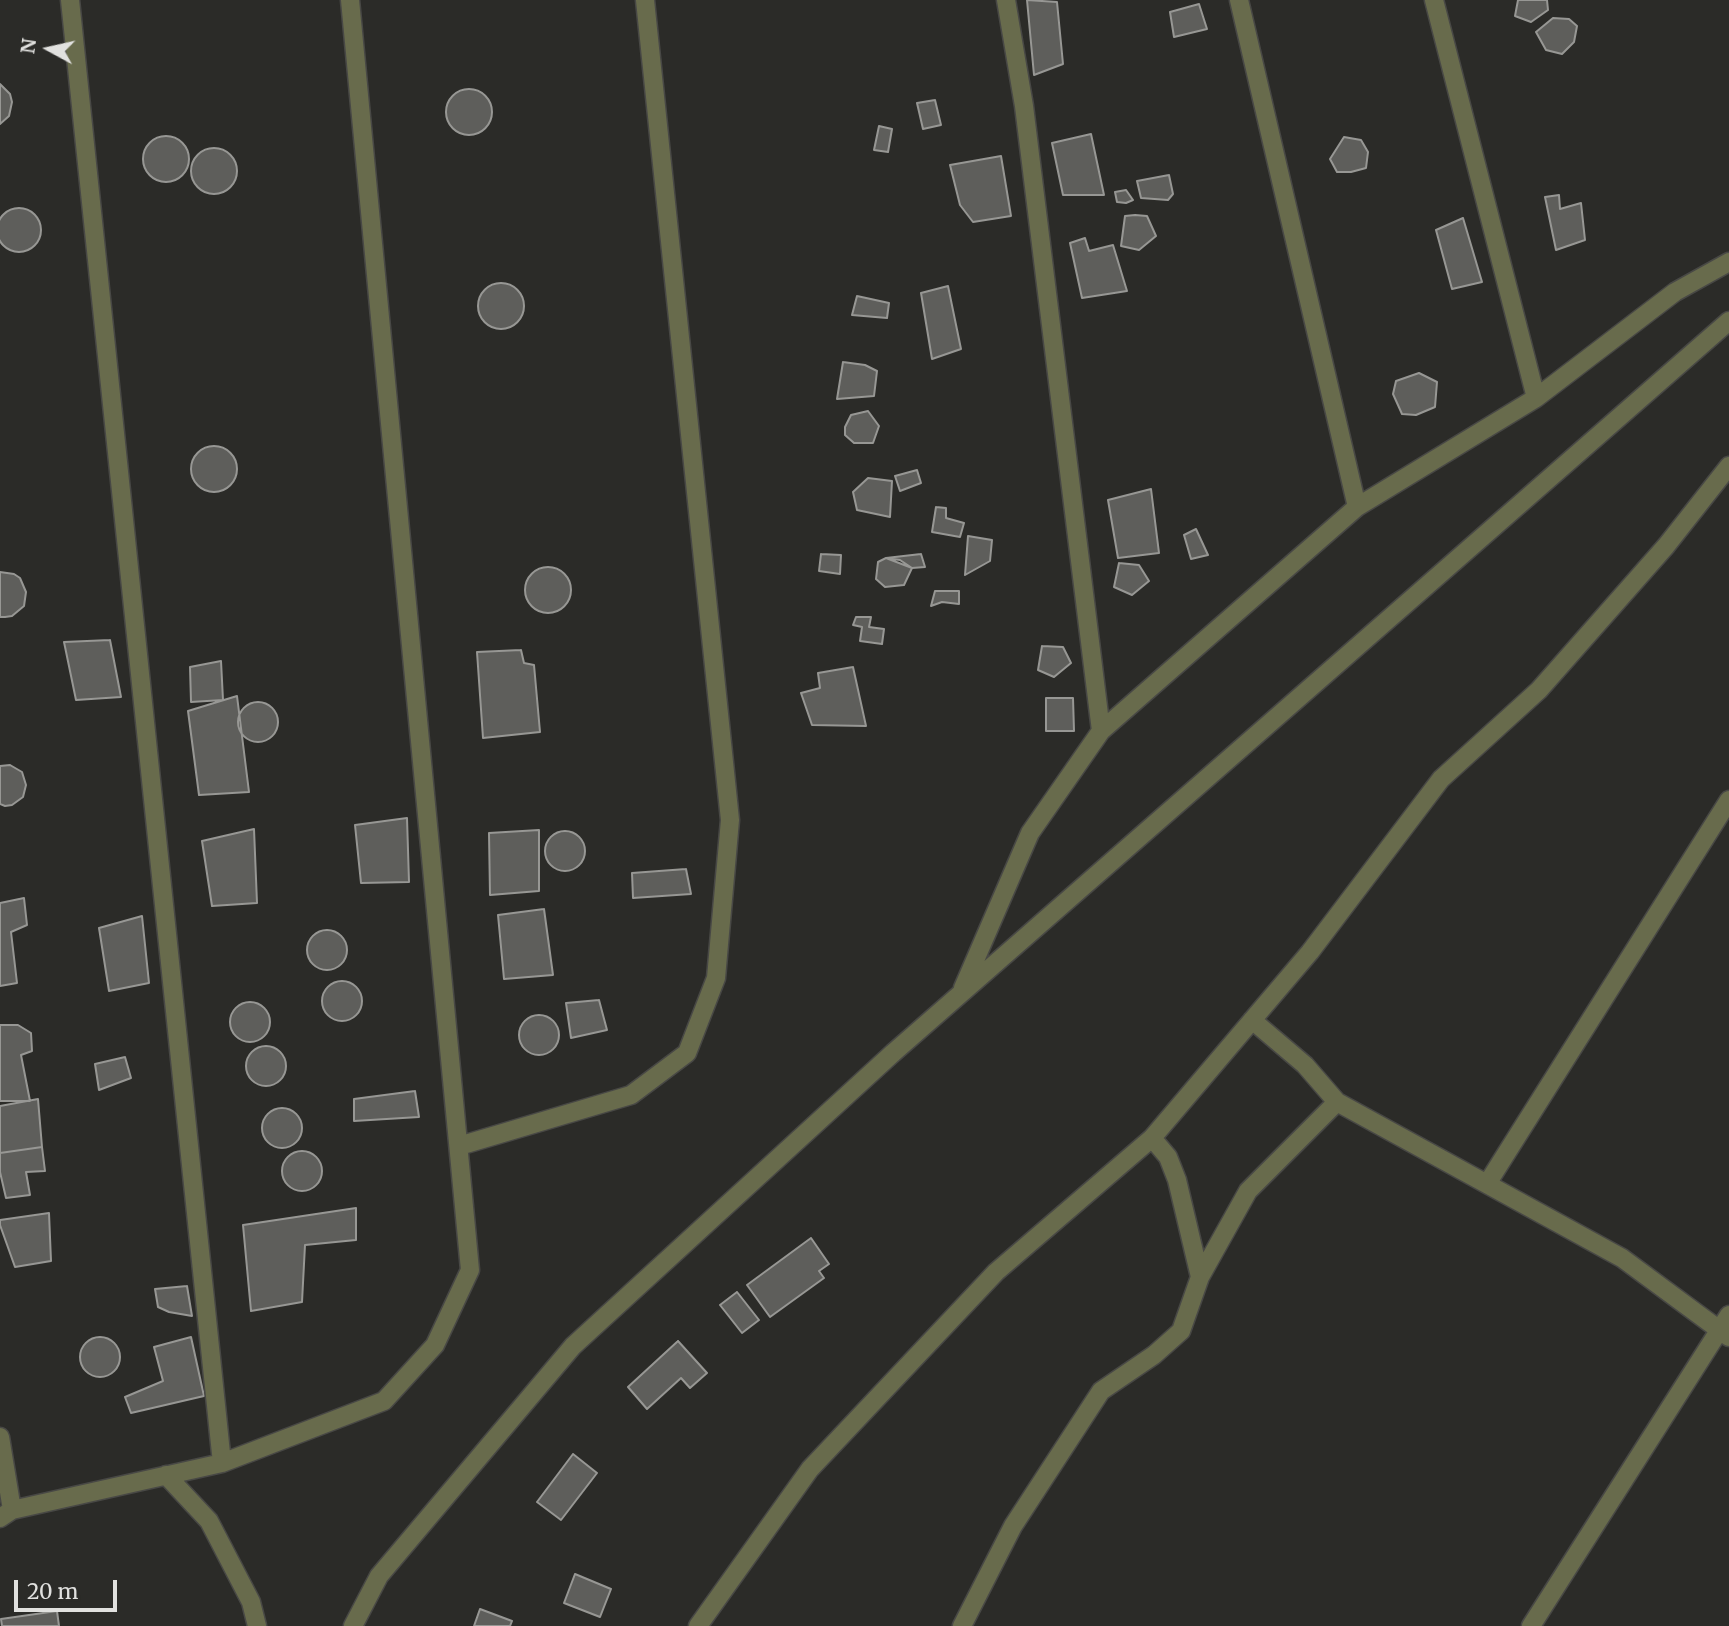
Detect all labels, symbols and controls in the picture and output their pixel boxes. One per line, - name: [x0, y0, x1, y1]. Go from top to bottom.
- north arrow: [14, 14, 84, 84]
- text: N: [15, 37, 41, 55]
- scale bar: [18, 1566, 121, 1610]
- text: 20 m: [27, 1578, 78, 1605]

